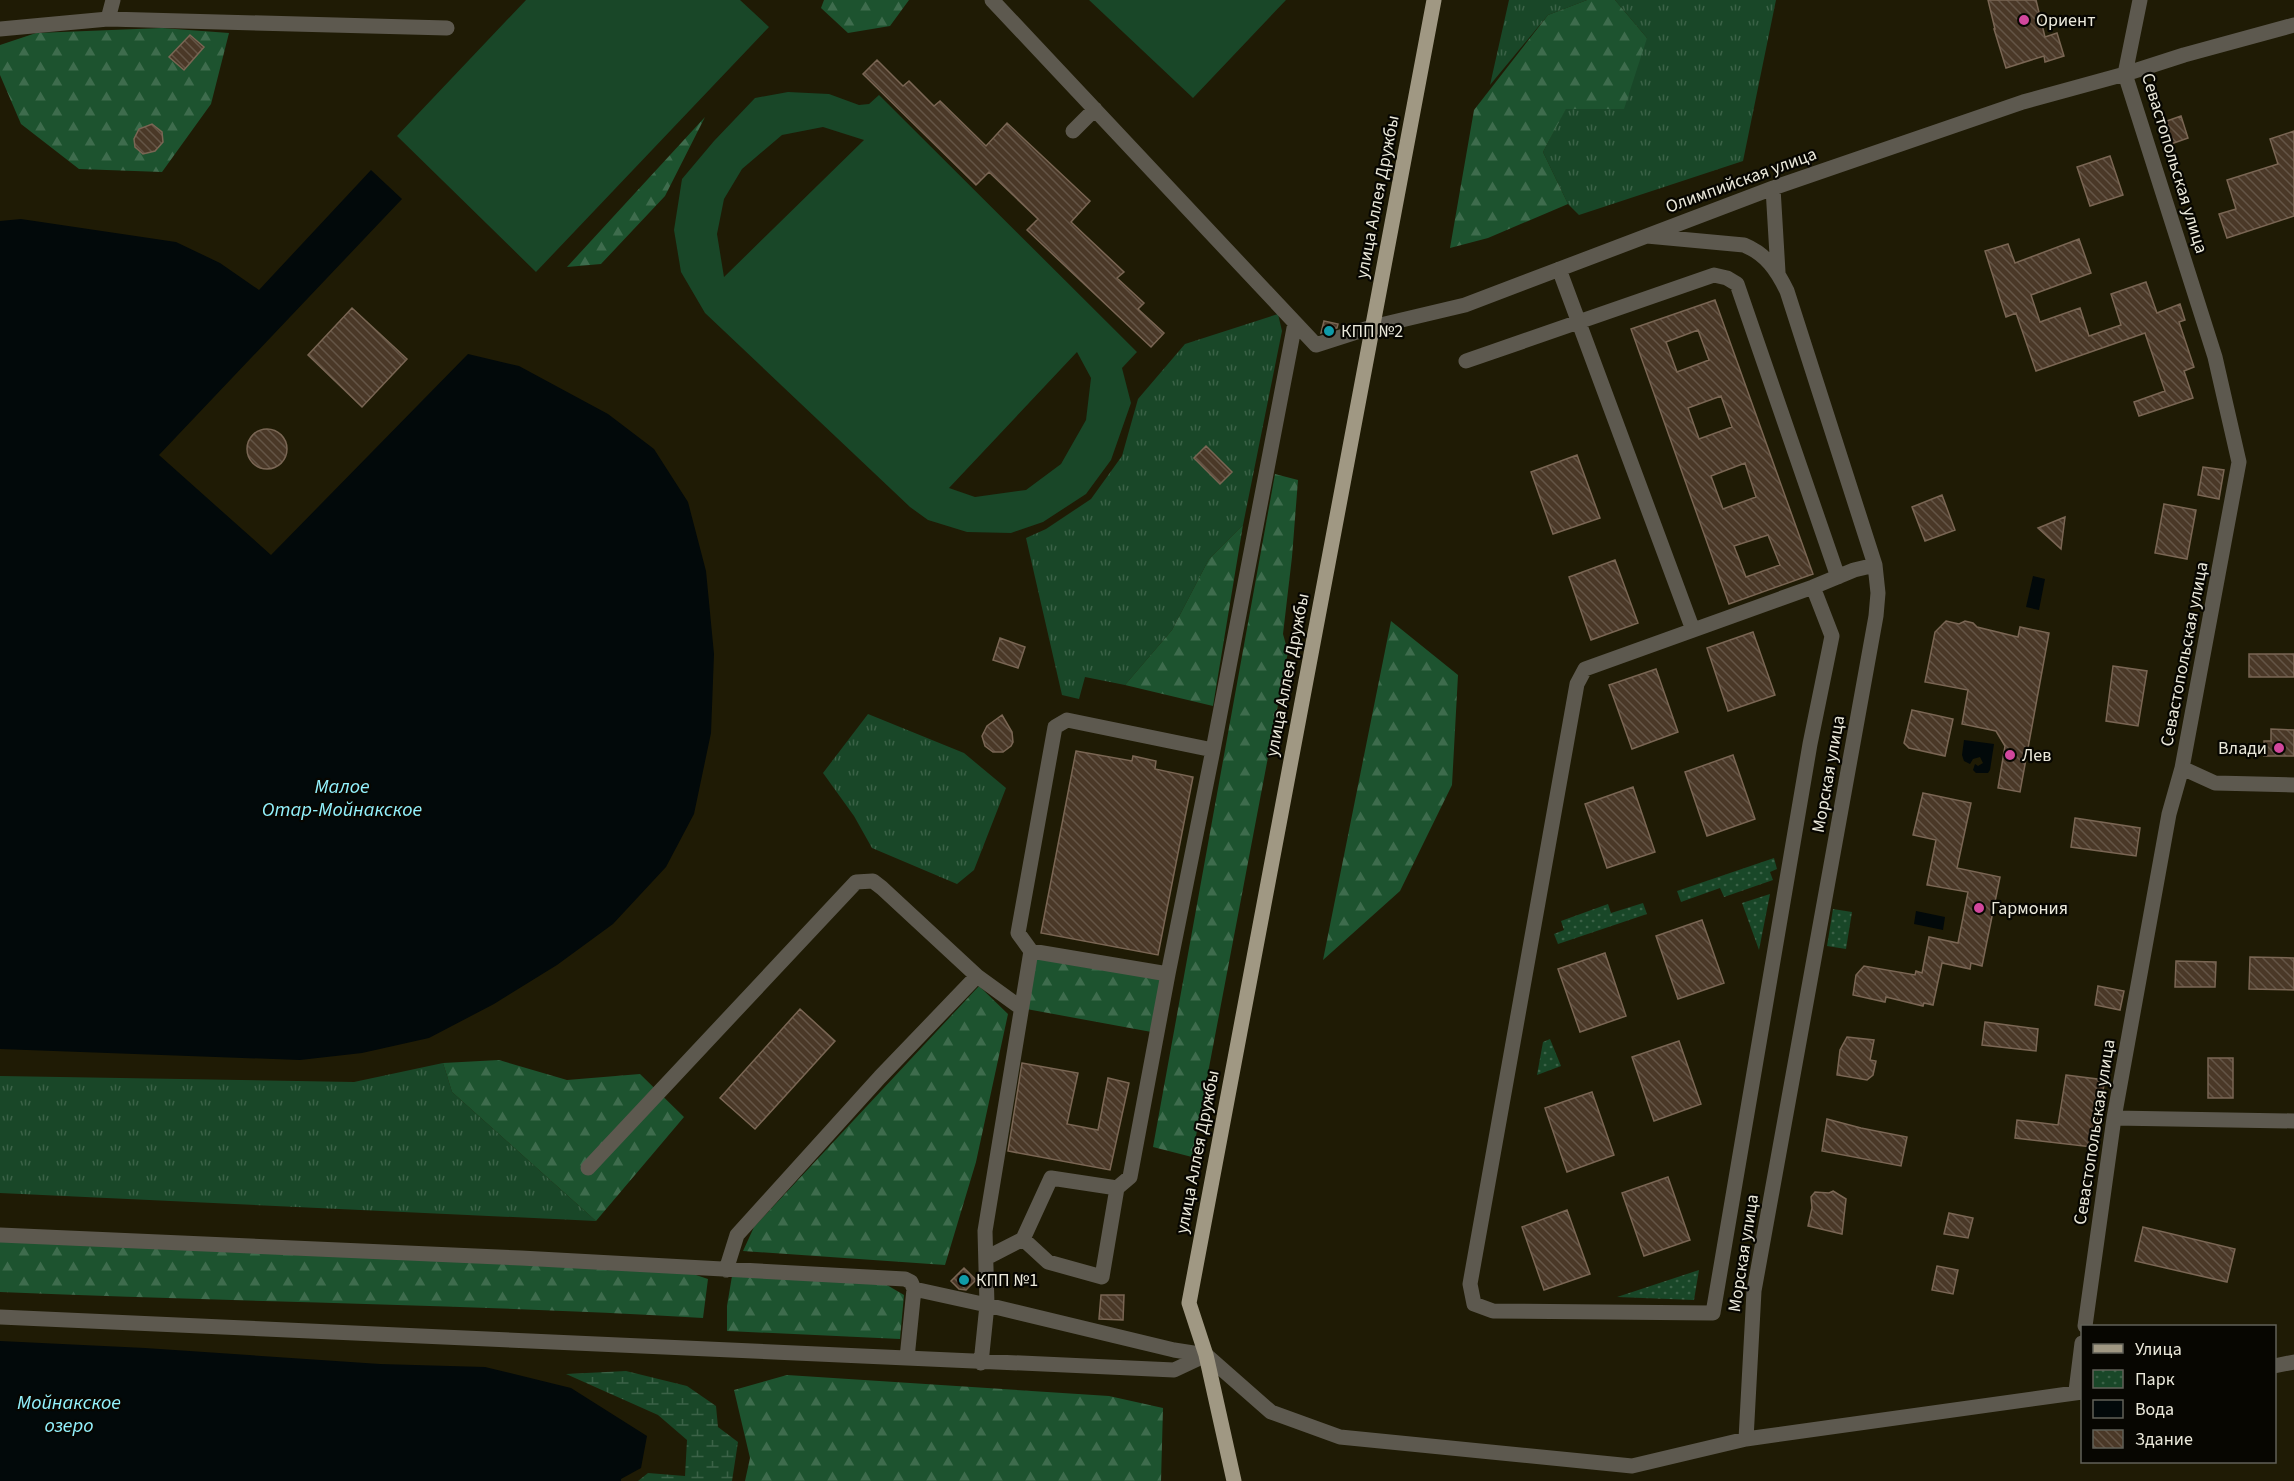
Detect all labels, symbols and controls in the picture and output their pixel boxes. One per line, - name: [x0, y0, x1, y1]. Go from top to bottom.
- place label: Ориент: [2036, 8, 2095, 33]
- marker: Ориент: [2017, 13, 2031, 27]
- street label: Севастопольская улица: [2135, 70, 2214, 256]
- street label: улица Аллея Дружбы: [1349, 113, 1406, 281]
- street label: Олимпийская улица: [1662, 141, 1820, 219]
- place label: КПП №2: [1341, 319, 1403, 344]
- marker: КПП №2: [1322, 324, 1336, 338]
- street label: Севастопольская улица: [2154, 560, 2215, 748]
- street label: улица Аллея Дружбы: [1259, 591, 1316, 759]
- street label: Морская улица: [1806, 713, 1851, 835]
- place label: Влади: [2218, 736, 2267, 761]
- marker: Влади: [2272, 741, 2286, 755]
- place label: Лев: [2022, 743, 2051, 768]
- marker: Лев: [2003, 748, 2017, 762]
- water label: Малое Отар-Мойнакское: [262, 773, 422, 824]
- place label: Гармония: [1991, 896, 2068, 921]
- marker: Гармония: [1972, 901, 1986, 915]
- street label: Севастопольская улица: [2067, 1038, 2121, 1227]
- street label: улица Аллея Дружбы: [1169, 1068, 1226, 1236]
- street label: Морская улица: [1722, 1192, 1765, 1314]
- place label: КПП №1: [976, 1268, 1038, 1293]
- marker: КПП №1: [957, 1273, 971, 1287]
- legend: [2081, 1325, 2276, 1463]
- text: Улица: [2135, 1337, 2182, 1362]
- text: Парк: [2135, 1367, 2175, 1392]
- water label: Мойнакское озеро: [17, 1389, 121, 1440]
- text: Вода: [2135, 1397, 2174, 1422]
- text: Здание: [2135, 1427, 2193, 1452]

